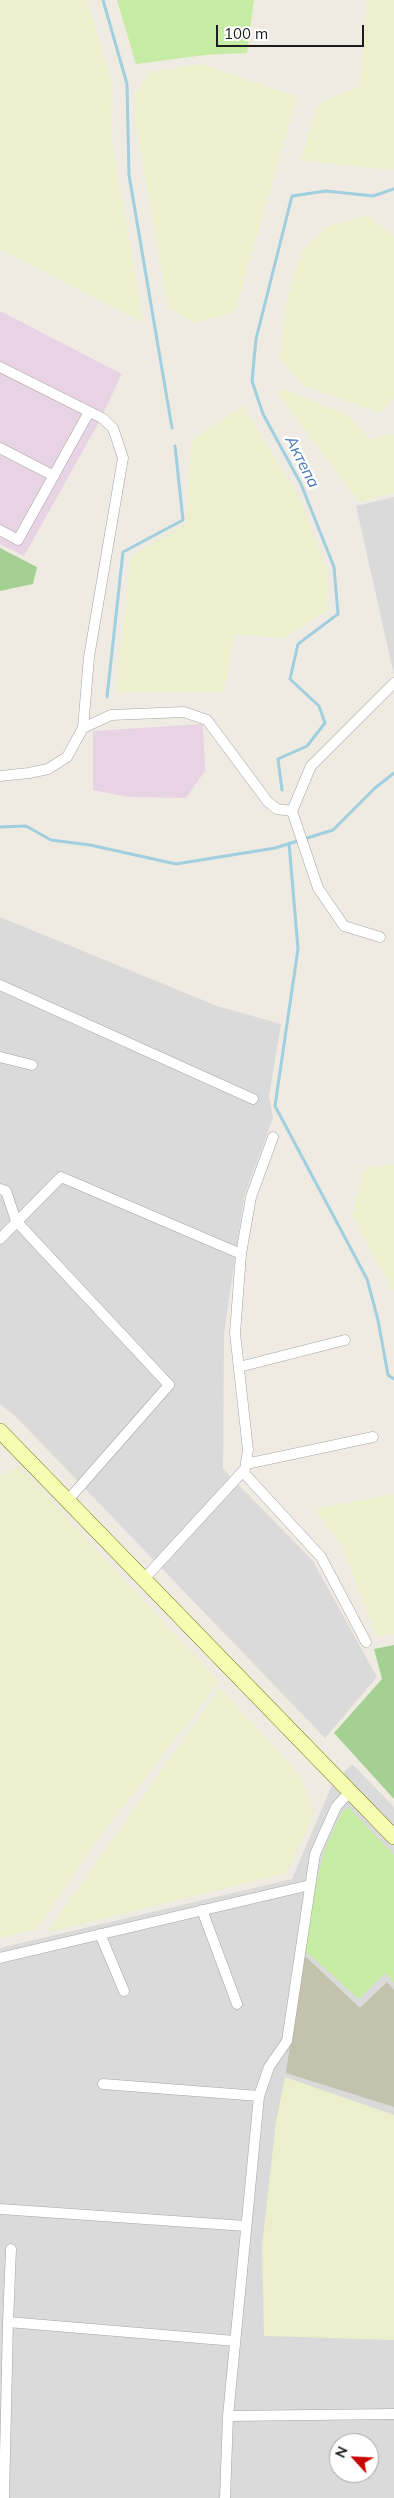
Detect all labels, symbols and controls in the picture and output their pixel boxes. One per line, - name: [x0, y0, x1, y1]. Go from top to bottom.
- scale bar: [219, 15, 366, 47]
- text: 100 m: [224, 24, 268, 43]
- water label: Актепа: [281, 433, 323, 491]
- north arrow: [329, 2433, 379, 2483]
- text: N: [331, 2443, 352, 2461]

